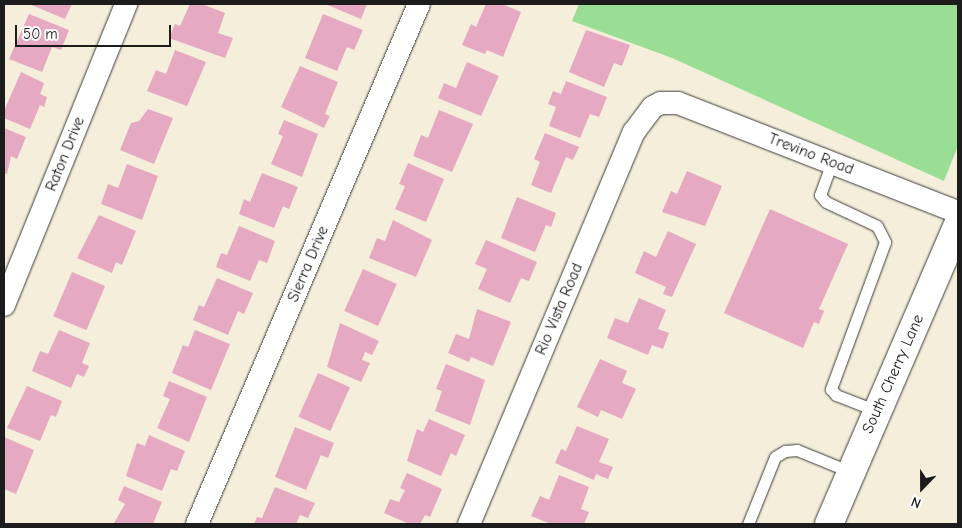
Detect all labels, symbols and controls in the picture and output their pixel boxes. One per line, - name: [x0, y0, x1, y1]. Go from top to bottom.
- scale bar: [18, 15, 174, 47]
- text: 50 m: [23, 25, 58, 43]
- street label: Raton Drive: [41, 114, 89, 194]
- street label: Trevino Road: [766, 129, 856, 179]
- street label: Sierra Drive: [283, 223, 333, 305]
- street label: Rio Vista Road: [531, 260, 587, 358]
- street label: South Cherry Lane: [858, 311, 928, 437]
- north arrow: [897, 463, 947, 513]
- text: N: [909, 493, 924, 512]

